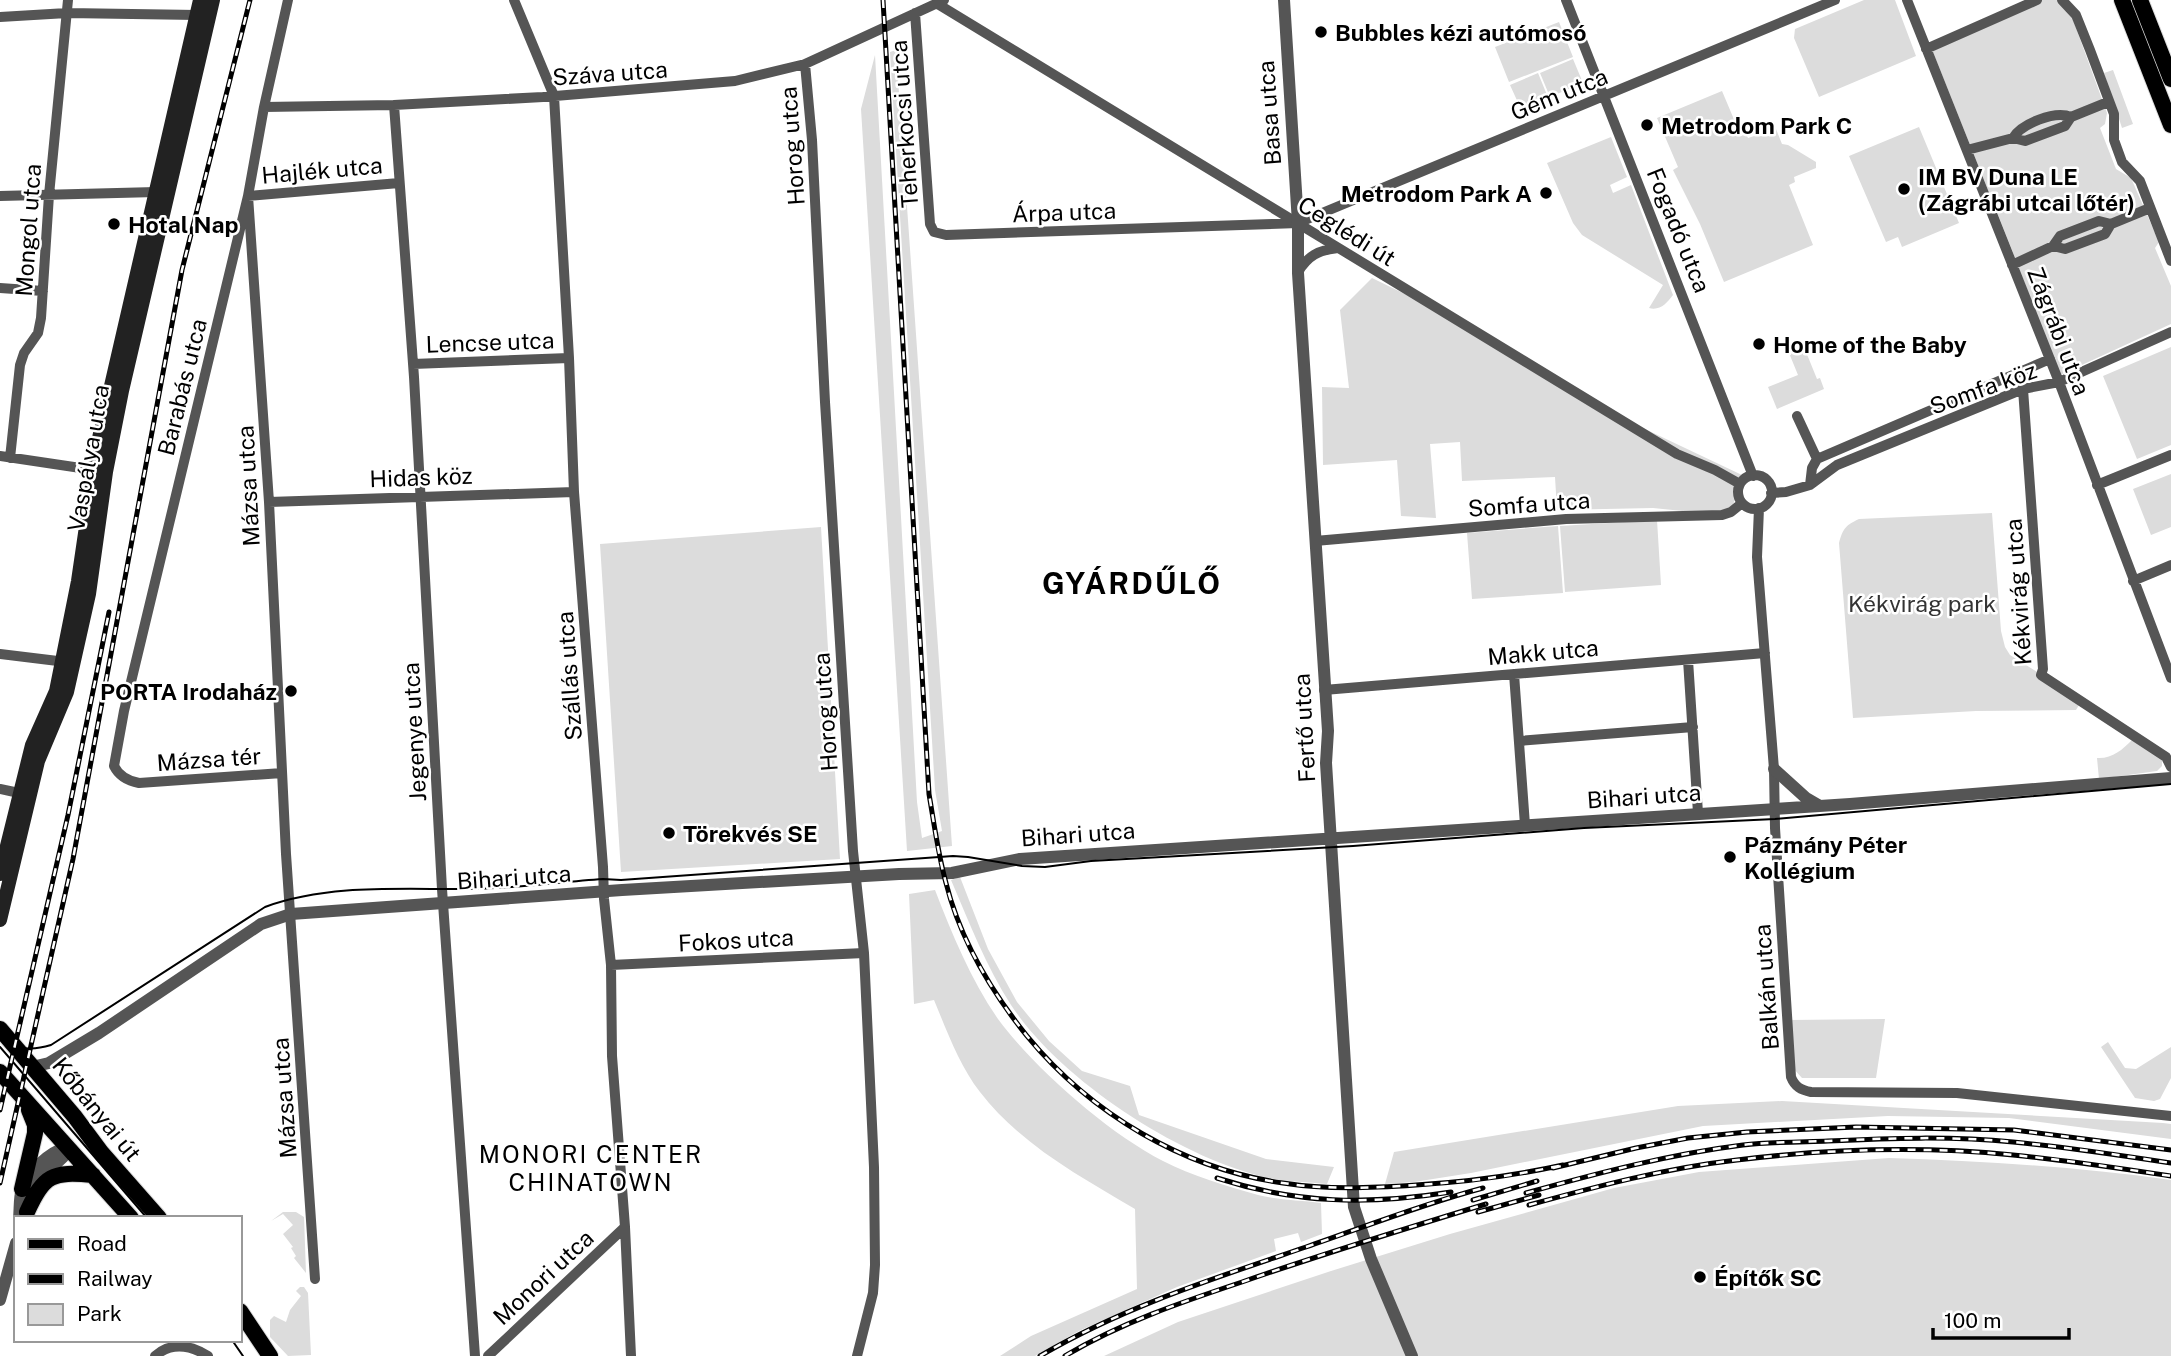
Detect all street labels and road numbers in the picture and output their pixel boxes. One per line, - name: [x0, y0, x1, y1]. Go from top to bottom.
- street label: Teherkocsi utca: [885, 39, 923, 209]
- street label: Száva utca: [551, 56, 669, 90]
- street label: Basa utca: [1252, 60, 1286, 166]
- street label: Gém utca: [1506, 62, 1612, 126]
- street label: Horog utca: [774, 86, 810, 206]
- street label: Hajlék utca: [260, 151, 384, 189]
- street label: Mongol utca: [10, 163, 46, 297]
- street label: Fogadó utca: [1642, 164, 1716, 296]
- street label: Ceglédi út: [1293, 190, 1401, 272]
- street label: Árpa utca: [1011, 197, 1117, 227]
- street label: Zágrábi utca: [2022, 263, 2096, 399]
- street label: Barabás utca: [152, 316, 212, 458]
- street label: Lencse utca: [425, 326, 555, 358]
- street label: Somfa köz: [1926, 356, 2040, 420]
- street label: Vaspálya utca: [62, 382, 114, 534]
- street label: Mázsa utca: [231, 425, 265, 547]
- street label: Hidas köz: [369, 462, 473, 492]
- street label: Somfa utca: [1467, 486, 1591, 522]
- street label: Kékvirág utca: [1999, 518, 2037, 666]
- street label: Szállás utca: [551, 611, 587, 741]
- street label: Makk utca: [1486, 634, 1600, 670]
- street label: Horog utca: [807, 652, 843, 772]
- street label: Jegenye utca: [397, 662, 431, 802]
- street label: Fertő utca: [1288, 673, 1320, 783]
- street label: Mázsa tér: [156, 742, 262, 776]
- street label: Bihari utca: [1586, 779, 1702, 813]
- street label: Bihari utca: [1020, 817, 1136, 851]
- street label: Bihari utca: [456, 860, 572, 894]
- street label: Fokos utca: [677, 923, 795, 957]
- street label: Balkán utca: [1748, 923, 1784, 1051]
- street label: Mázsa utca: [266, 1037, 302, 1159]
- street label: Kőbányai út: [47, 1052, 147, 1166]
- street label: Monori utca: [487, 1224, 599, 1330]

